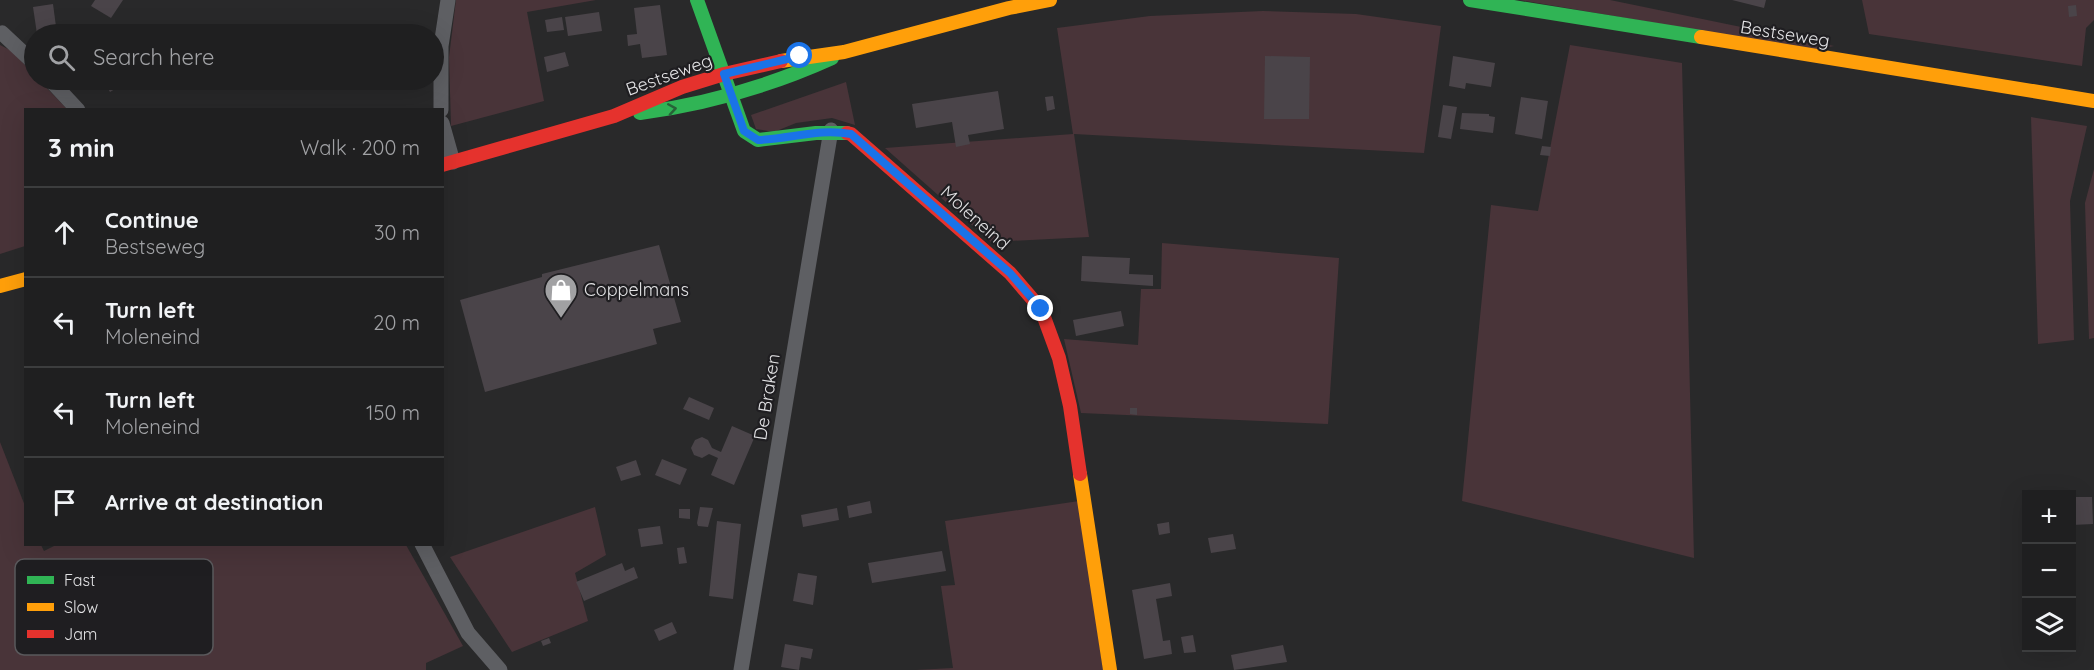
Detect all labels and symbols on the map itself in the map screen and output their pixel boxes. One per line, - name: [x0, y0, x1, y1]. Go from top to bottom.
- street label: Bestseweg: [1739, 15, 1831, 52]
- route start: [786, 42, 812, 68]
- street label: Bestseweg: [622, 48, 715, 101]
- one-way arrow: [667, 103, 677, 115]
- street label: Moleneind: [936, 180, 1015, 255]
- shop icon: Coppelmans: [543, 272, 579, 319]
- place label: Coppelmans: [584, 278, 689, 301]
- route end: [1027, 295, 1053, 321]
- street label: De Braken: [748, 352, 785, 442]
- legend: [15, 559, 213, 655]
- text: Fast: [64, 570, 95, 590]
- text: Slow: [64, 597, 98, 617]
- text: Jam: [64, 624, 97, 644]

